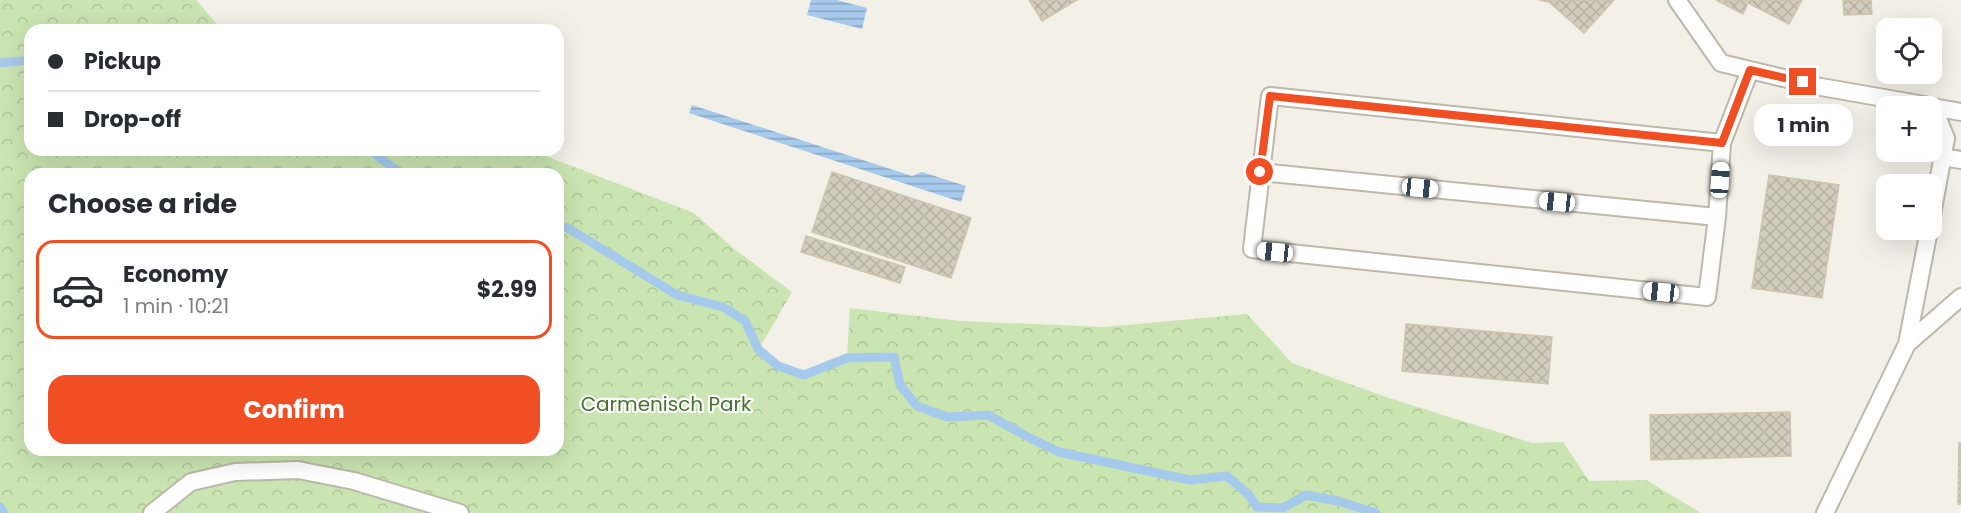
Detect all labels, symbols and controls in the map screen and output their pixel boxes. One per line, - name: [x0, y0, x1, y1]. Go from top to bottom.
- map controls: [1876, 18, 1942, 240]
- button: locate: [1876, 18, 1942, 84]
- text: Pickup: [84, 46, 161, 77]
- route end: [1789, 68, 1816, 95]
- button: +: [1876, 96, 1942, 162]
- callout: 1 min: [1754, 103, 1852, 145]
- text: Drop-off: [84, 104, 181, 135]
- text: 1 min: [1777, 111, 1830, 139]
- route start: [1246, 158, 1273, 185]
- car: [1710, 161, 1730, 199]
- button: −: [1876, 174, 1942, 240]
- car: [1401, 177, 1439, 199]
- text: Choose a ride: [48, 185, 237, 222]
- car: [1538, 191, 1576, 213]
- car: [1256, 241, 1294, 263]
- text: Economy: [123, 259, 228, 290]
- icon: car: [51, 263, 105, 317]
- text: $2.99: [477, 274, 537, 305]
- car: [1642, 281, 1680, 303]
- text: 1 min · 10:21: [123, 292, 229, 320]
- button: Confirm: [48, 375, 540, 444]
- park label: Carmenisch Park: [581, 390, 752, 418]

